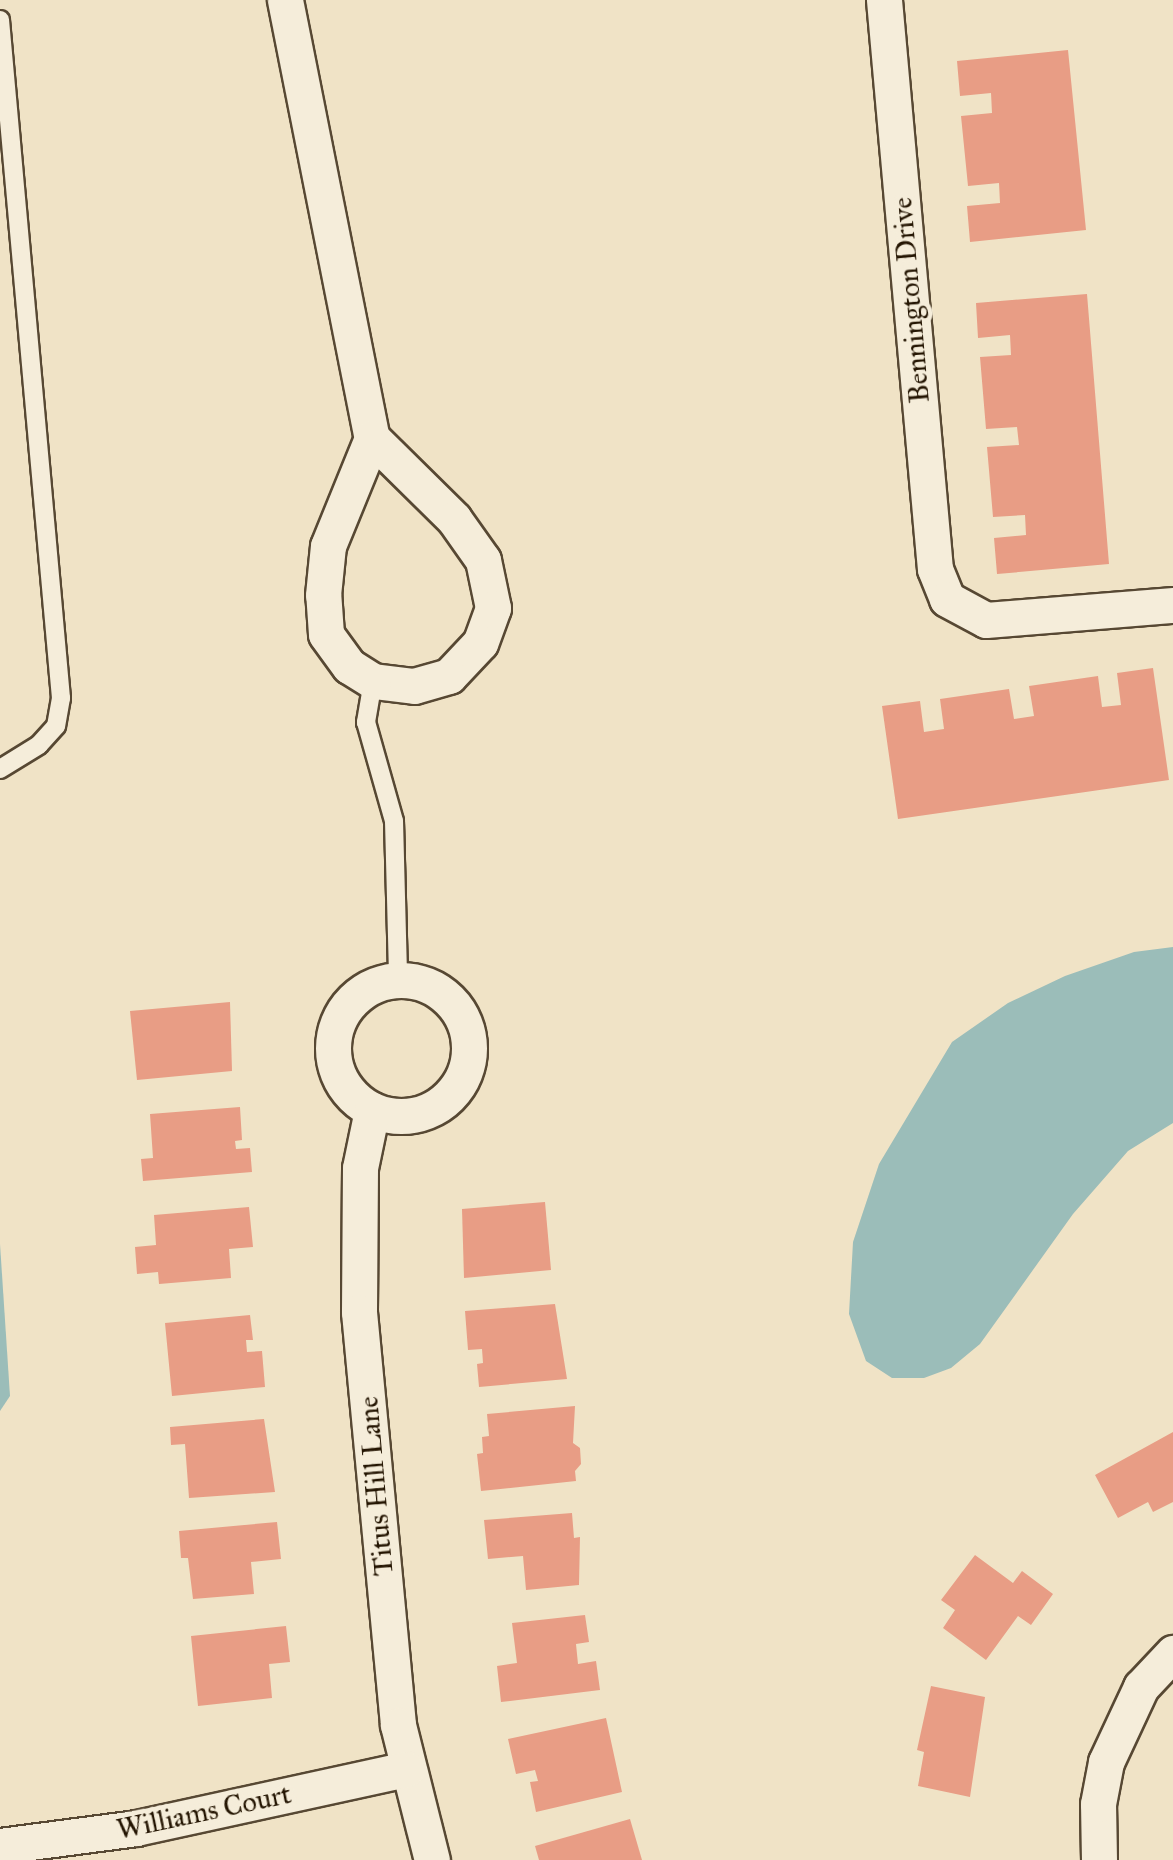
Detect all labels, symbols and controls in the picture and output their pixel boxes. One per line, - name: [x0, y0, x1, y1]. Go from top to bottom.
- street label: Bennington Drive: [885, 196, 937, 404]
- street label: Titus Hill Lane: [351, 1395, 401, 1577]
- street label: Williams Court: [114, 1777, 294, 1847]

